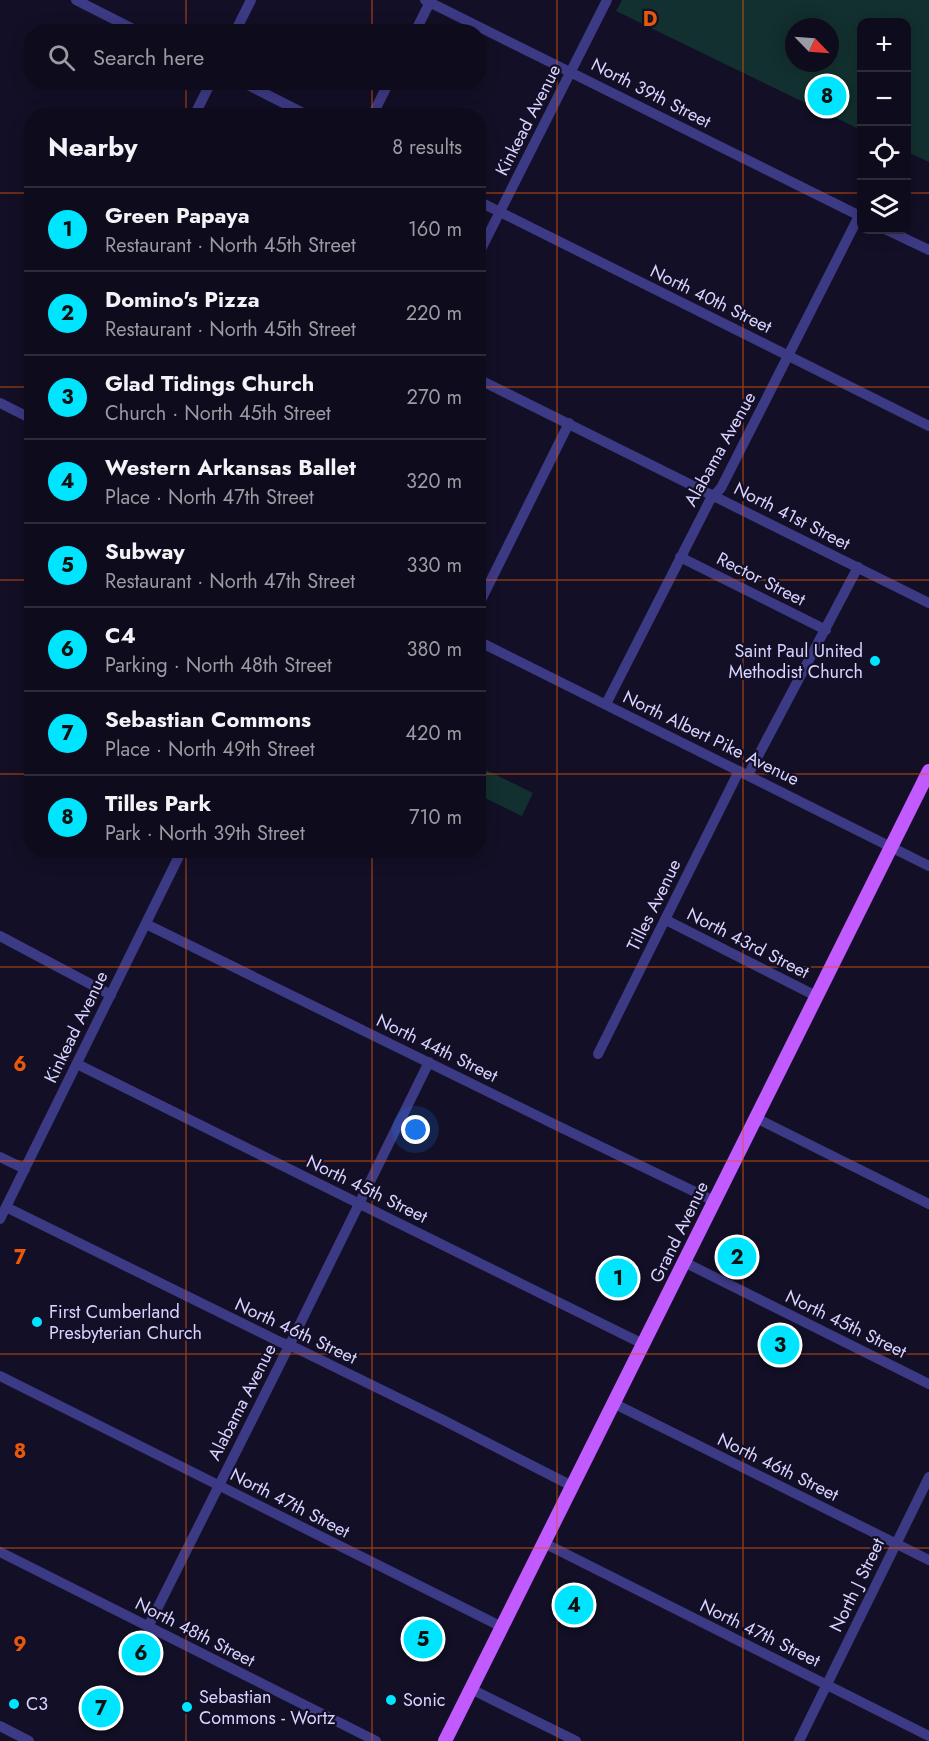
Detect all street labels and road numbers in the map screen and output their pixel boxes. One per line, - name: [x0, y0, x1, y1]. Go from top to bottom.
- street label: North 39th Street: [587, 52, 716, 135]
- street label: Kinkead Avenue: [489, 60, 567, 180]
- street label: North 40th Street: [646, 258, 777, 340]
- street label: Alabama Avenue: [678, 387, 762, 511]
- street label: North 41st Street: [729, 475, 855, 557]
- street label: Rector Street: [712, 545, 811, 613]
- street label: North Albert Pike Avenue: [618, 684, 804, 792]
- street label: Tilles Avenue: [621, 855, 687, 955]
- street label: North 43rd Street: [682, 901, 814, 985]
- street label: Kinkead Avenue: [38, 967, 114, 1087]
- street label: North 44th Street: [372, 1007, 503, 1089]
- street label: North 45th Street: [302, 1148, 433, 1230]
- street label: Grand Avenue: [643, 1177, 715, 1287]
- street label: North 45th Street: [781, 1283, 912, 1365]
- street label: North 46th Street: [231, 1291, 362, 1371]
- street label: Alabama Avenue: [201, 1339, 283, 1465]
- street label: North 46th Street: [713, 1426, 844, 1508]
- street label: North 47th Street: [226, 1462, 355, 1545]
- street label: North J Street: [823, 1533, 891, 1636]
- street label: North 48th Street: [130, 1591, 260, 1674]
- street label: North 47th Street: [695, 1593, 825, 1674]

